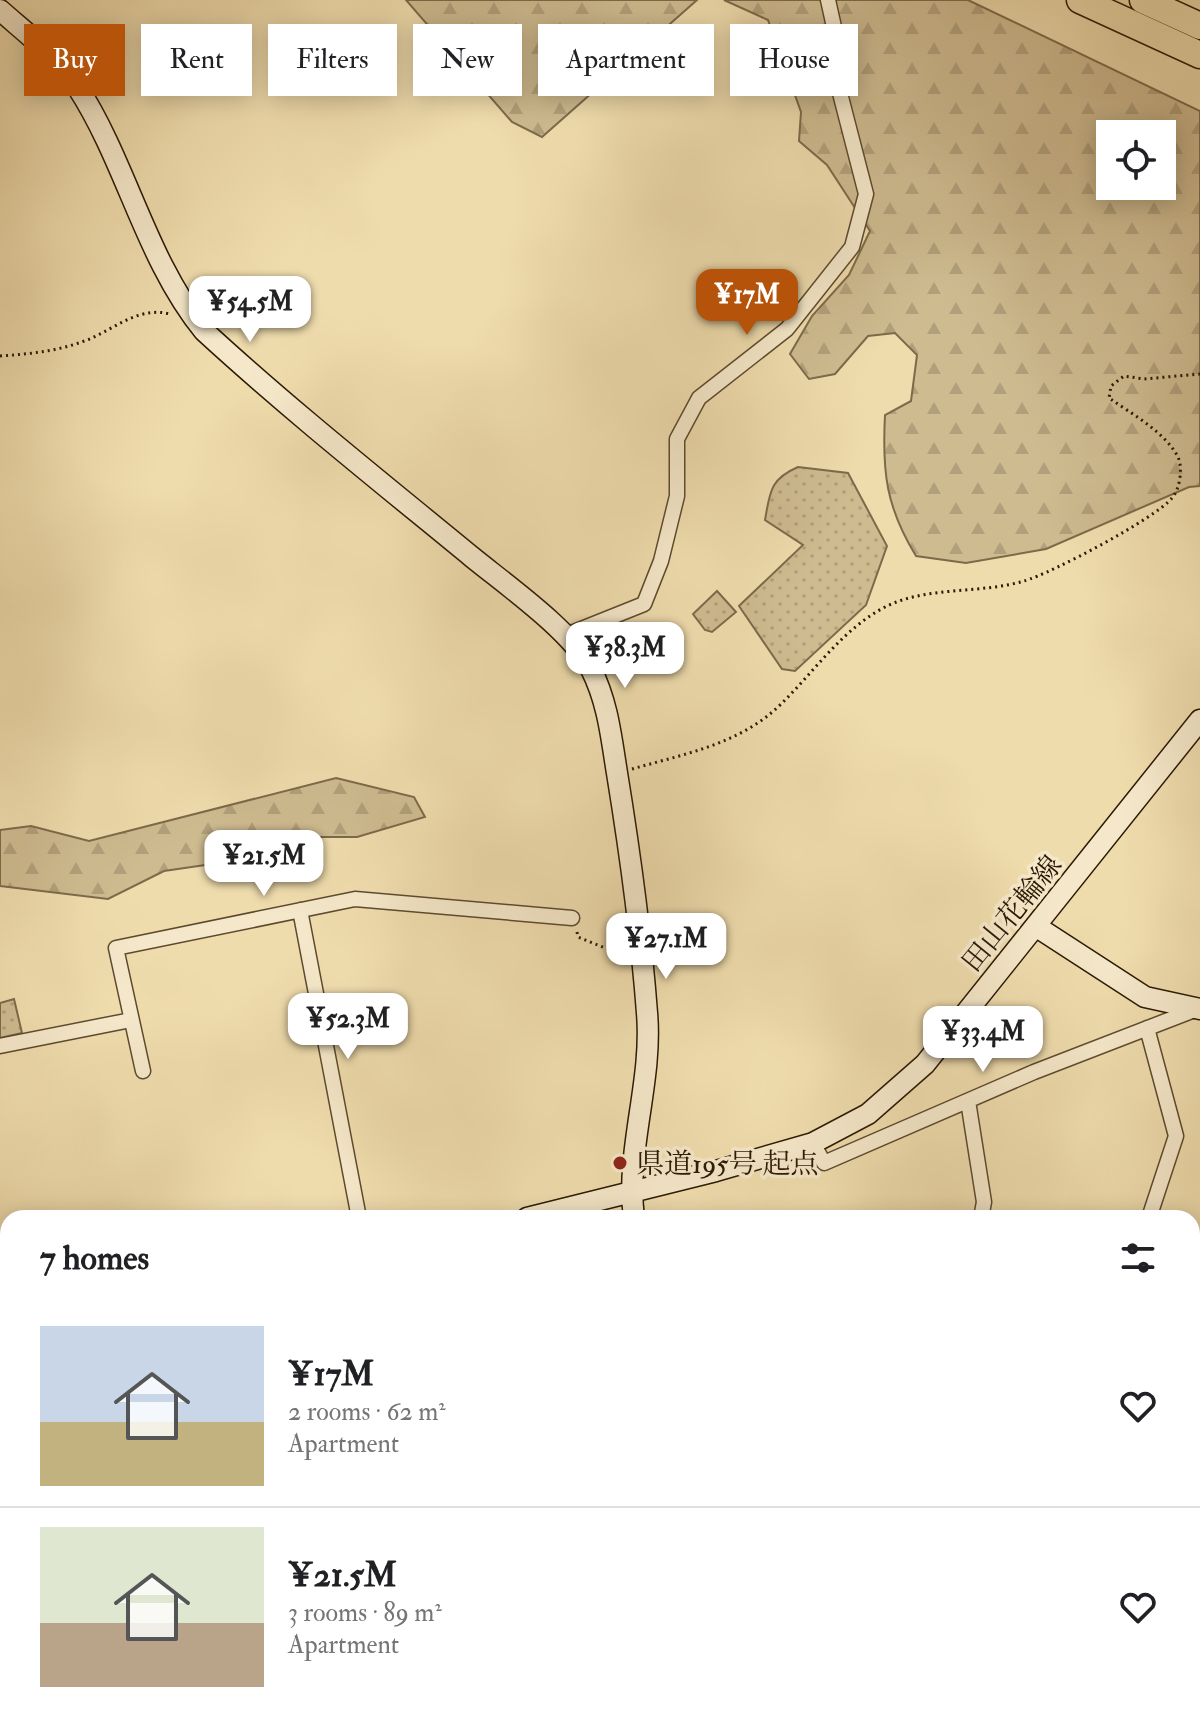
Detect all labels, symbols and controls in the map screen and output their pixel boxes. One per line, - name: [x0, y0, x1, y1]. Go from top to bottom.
- chip: Buy: [24, 24, 125, 96]
- chip: Rent: [141, 24, 252, 96]
- chip: Filters: [268, 24, 397, 96]
- chip: New: [413, 24, 522, 96]
- chip: Apartment: [538, 24, 714, 96]
- chip: House: [730, 24, 858, 96]
- map controls: [1096, 120, 1176, 200]
- button: locate: [1096, 120, 1176, 200]
- pin: ¥17M: [700, 269, 794, 337]
- pin: ¥54.5M: [185, 276, 315, 344]
- text: ¥17M: [714, 279, 780, 311]
- text: ¥54.5M: [207, 286, 293, 318]
- pin: ¥38.3M: [560, 622, 690, 690]
- text: ¥38.3M: [584, 632, 666, 664]
- pin: ¥21.5M: [199, 830, 329, 898]
- text: ¥21.5M: [222, 840, 306, 872]
- street label: 田山花輪線: [955, 849, 1070, 979]
- pin: ¥27.1M: [601, 913, 731, 981]
- text: ¥27.1M: [624, 923, 708, 955]
- pin: ¥52.3M: [283, 993, 413, 1061]
- text: ¥52.3M: [306, 1003, 390, 1035]
- pin: ¥33.4M: [918, 1006, 1048, 1074]
- text: ¥33.4M: [941, 1016, 1025, 1048]
- place label: 県道195号 起点: [636, 1147, 818, 1182]
- marker: 県道195号 起点: [611, 1154, 629, 1172]
- icon: filters: [1116, 1236, 1160, 1280]
- text: 7 homes: [40, 1237, 149, 1280]
- text: ¥17M: [288, 1353, 374, 1396]
- icon: home: [104, 1358, 200, 1454]
- icon: heart: [1116, 1384, 1160, 1428]
- text: 2 rooms · 62 m²: [288, 1396, 446, 1428]
- text: Apartment: [288, 1428, 399, 1460]
- text: ¥21.5M: [288, 1554, 397, 1597]
- icon: home: [104, 1559, 200, 1655]
- icon: heart: [1116, 1585, 1160, 1629]
- text: 3 rooms · 89 m²: [288, 1597, 442, 1629]
- text: Apartment: [288, 1629, 399, 1661]

